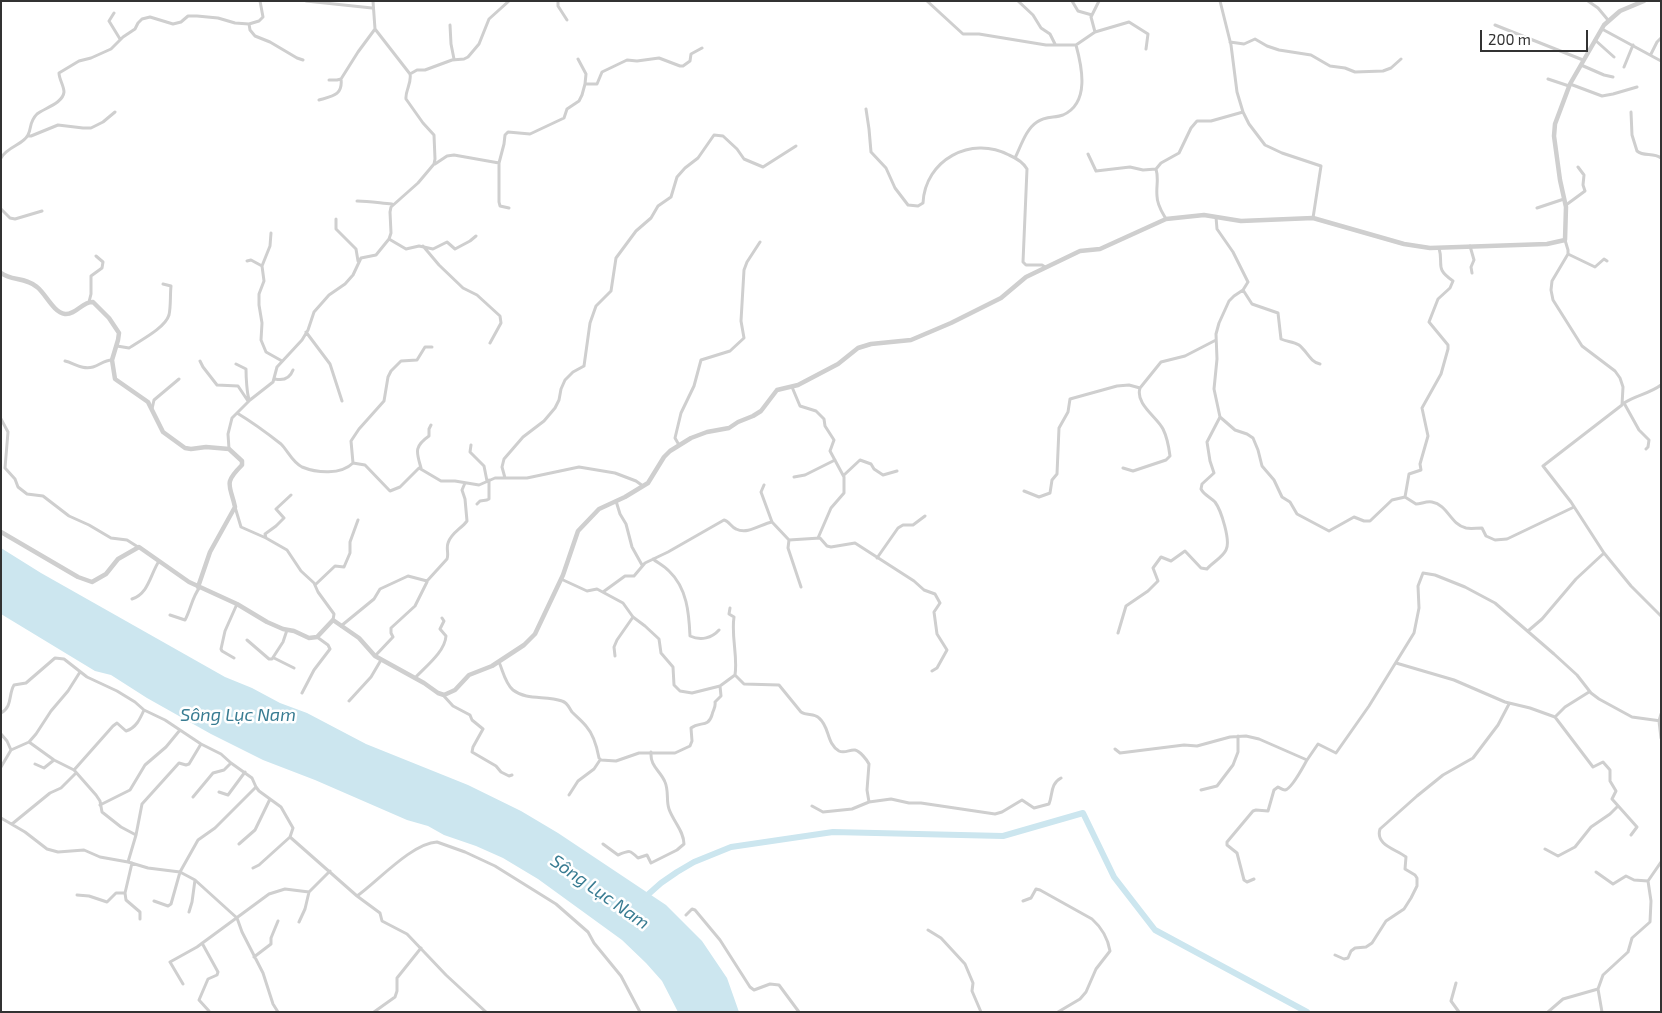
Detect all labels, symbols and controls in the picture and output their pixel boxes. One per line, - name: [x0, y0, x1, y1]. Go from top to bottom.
- scale bar: [1482, 20, 1590, 52]
- text: 200 m: [1488, 30, 1531, 48]
- water label: Sông Lục Nam: [180, 704, 296, 726]
- water label: Sông Lục Nam: [546, 850, 654, 934]

